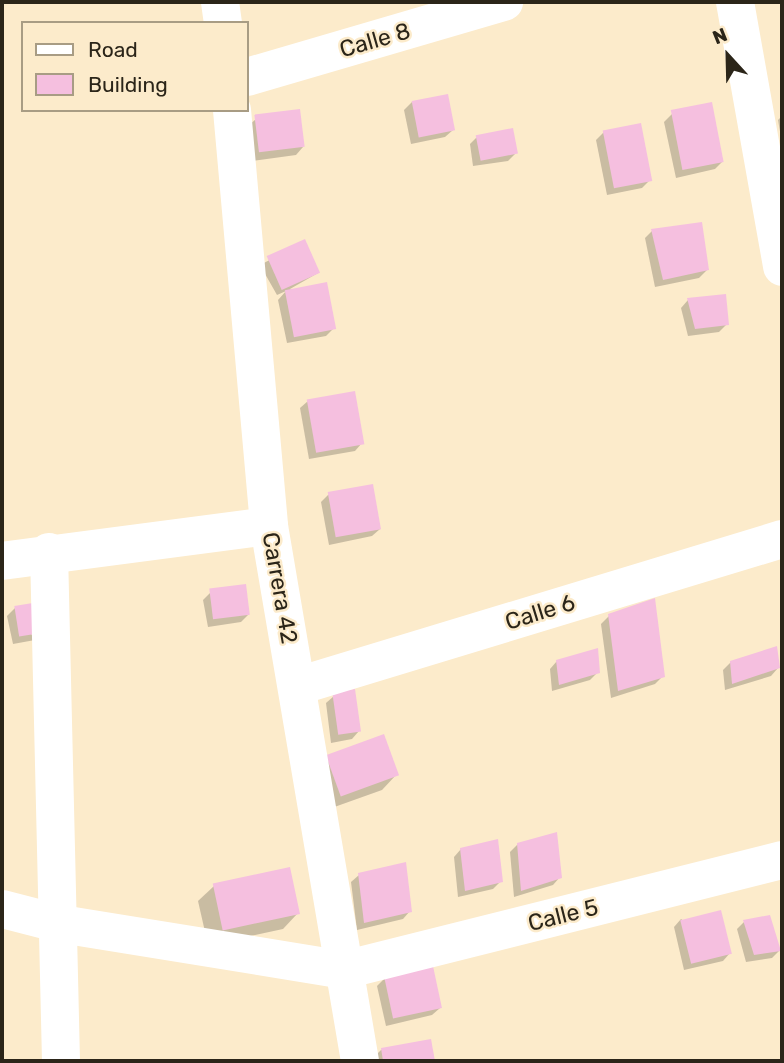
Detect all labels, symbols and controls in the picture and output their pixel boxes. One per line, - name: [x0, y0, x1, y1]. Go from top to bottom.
- street label: Calle 8: [336, 17, 414, 63]
- legend: [21, 21, 248, 112]
- north arrow: [693, 21, 763, 91]
- text: N: [709, 23, 731, 49]
- text: Road: [88, 37, 138, 62]
- text: Building: [88, 72, 168, 97]
- street label: Carrera 42: [257, 530, 303, 646]
- street label: Calle 6: [502, 588, 578, 636]
- street label: Calle 5: [525, 893, 601, 937]

